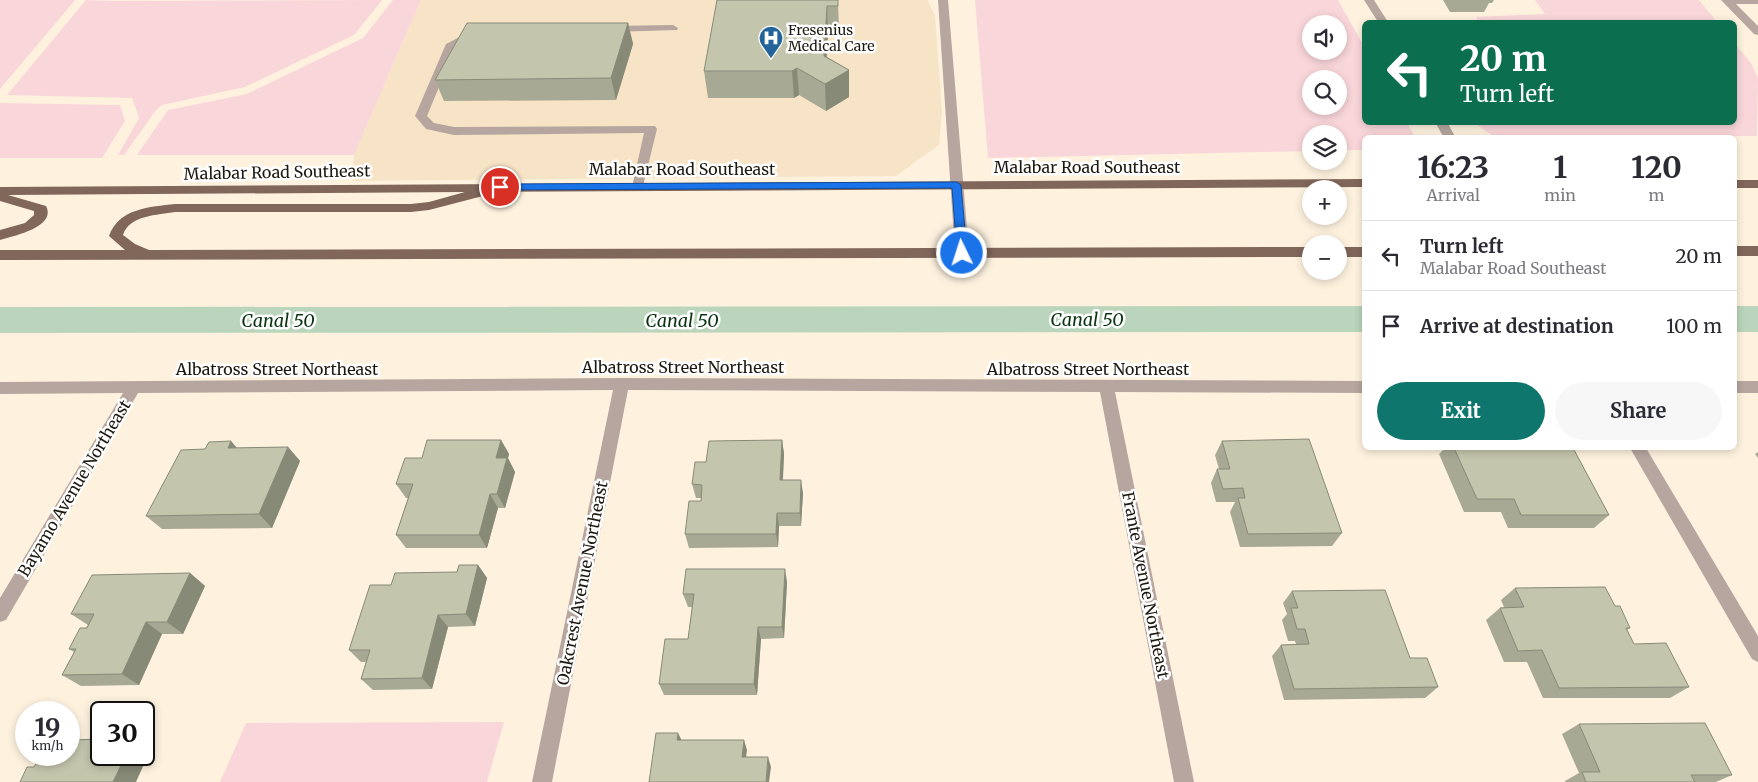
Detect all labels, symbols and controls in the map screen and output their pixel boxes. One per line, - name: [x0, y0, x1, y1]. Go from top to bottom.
- map controls: [1302, 15, 1347, 280]
- button: sound: [1302, 15, 1347, 60]
- place label: Fresenius Medical Care: [788, 21, 875, 55]
- hospital icon: Fresenius Medical Care: [758, 25, 784, 59]
- text: 20 m: [1460, 37, 1547, 81]
- icon: left: [1377, 40, 1442, 105]
- button: search: [1302, 70, 1347, 115]
- text: Turn left: [1460, 80, 1554, 108]
- button: layers: [1302, 125, 1347, 170]
- text: 16:23: [1417, 148, 1489, 186]
- text: 1: [1553, 148, 1567, 186]
- text: 120: [1631, 148, 1682, 186]
- street label: Malabar Road Southeast: [994, 157, 1181, 177]
- street label: Malabar Road Southeast: [589, 159, 776, 179]
- street label: Malabar Road Southeast: [184, 160, 371, 184]
- pin: [479, 166, 521, 208]
- icon: arrive: [486, 173, 514, 201]
- button: +: [1302, 180, 1347, 225]
- text: Arrival: [1426, 185, 1480, 205]
- text: min: [1544, 185, 1576, 205]
- text: m: [1649, 185, 1664, 205]
- position arrow: [935, 226, 987, 278]
- text: Turn left: [1420, 234, 1504, 258]
- button: −: [1302, 235, 1347, 280]
- icon: left: [1377, 242, 1405, 270]
- text: 20 m: [1675, 244, 1722, 268]
- text: Malabar Road Southeast: [1420, 258, 1607, 278]
- water label: Canal 50: [1050, 308, 1124, 331]
- water label: Canal 50: [241, 309, 315, 332]
- water label: Canal 50: [645, 309, 719, 332]
- icon: arrive: [1377, 312, 1405, 340]
- text: Arrive at destination: [1420, 314, 1614, 338]
- text: 100 m: [1666, 314, 1722, 338]
- street label: Albatross Street Northeast: [581, 357, 785, 377]
- street label: Albatross Street Northeast: [175, 359, 379, 379]
- street label: Albatross Street Northeast: [986, 359, 1190, 379]
- button: Exit: [1377, 382, 1545, 440]
- button: Share: [1555, 382, 1722, 440]
- street label: Bayamo Avenue Northeast: [13, 395, 135, 580]
- street label: Oakcrest Avenue Northeast: [552, 478, 612, 687]
- street label: Frante Avenue Northeast: [1118, 490, 1174, 681]
- speed limit sign: 30: [90, 701, 155, 766]
- text: 19: [35, 711, 60, 743]
- text: km/h: [32, 738, 63, 753]

